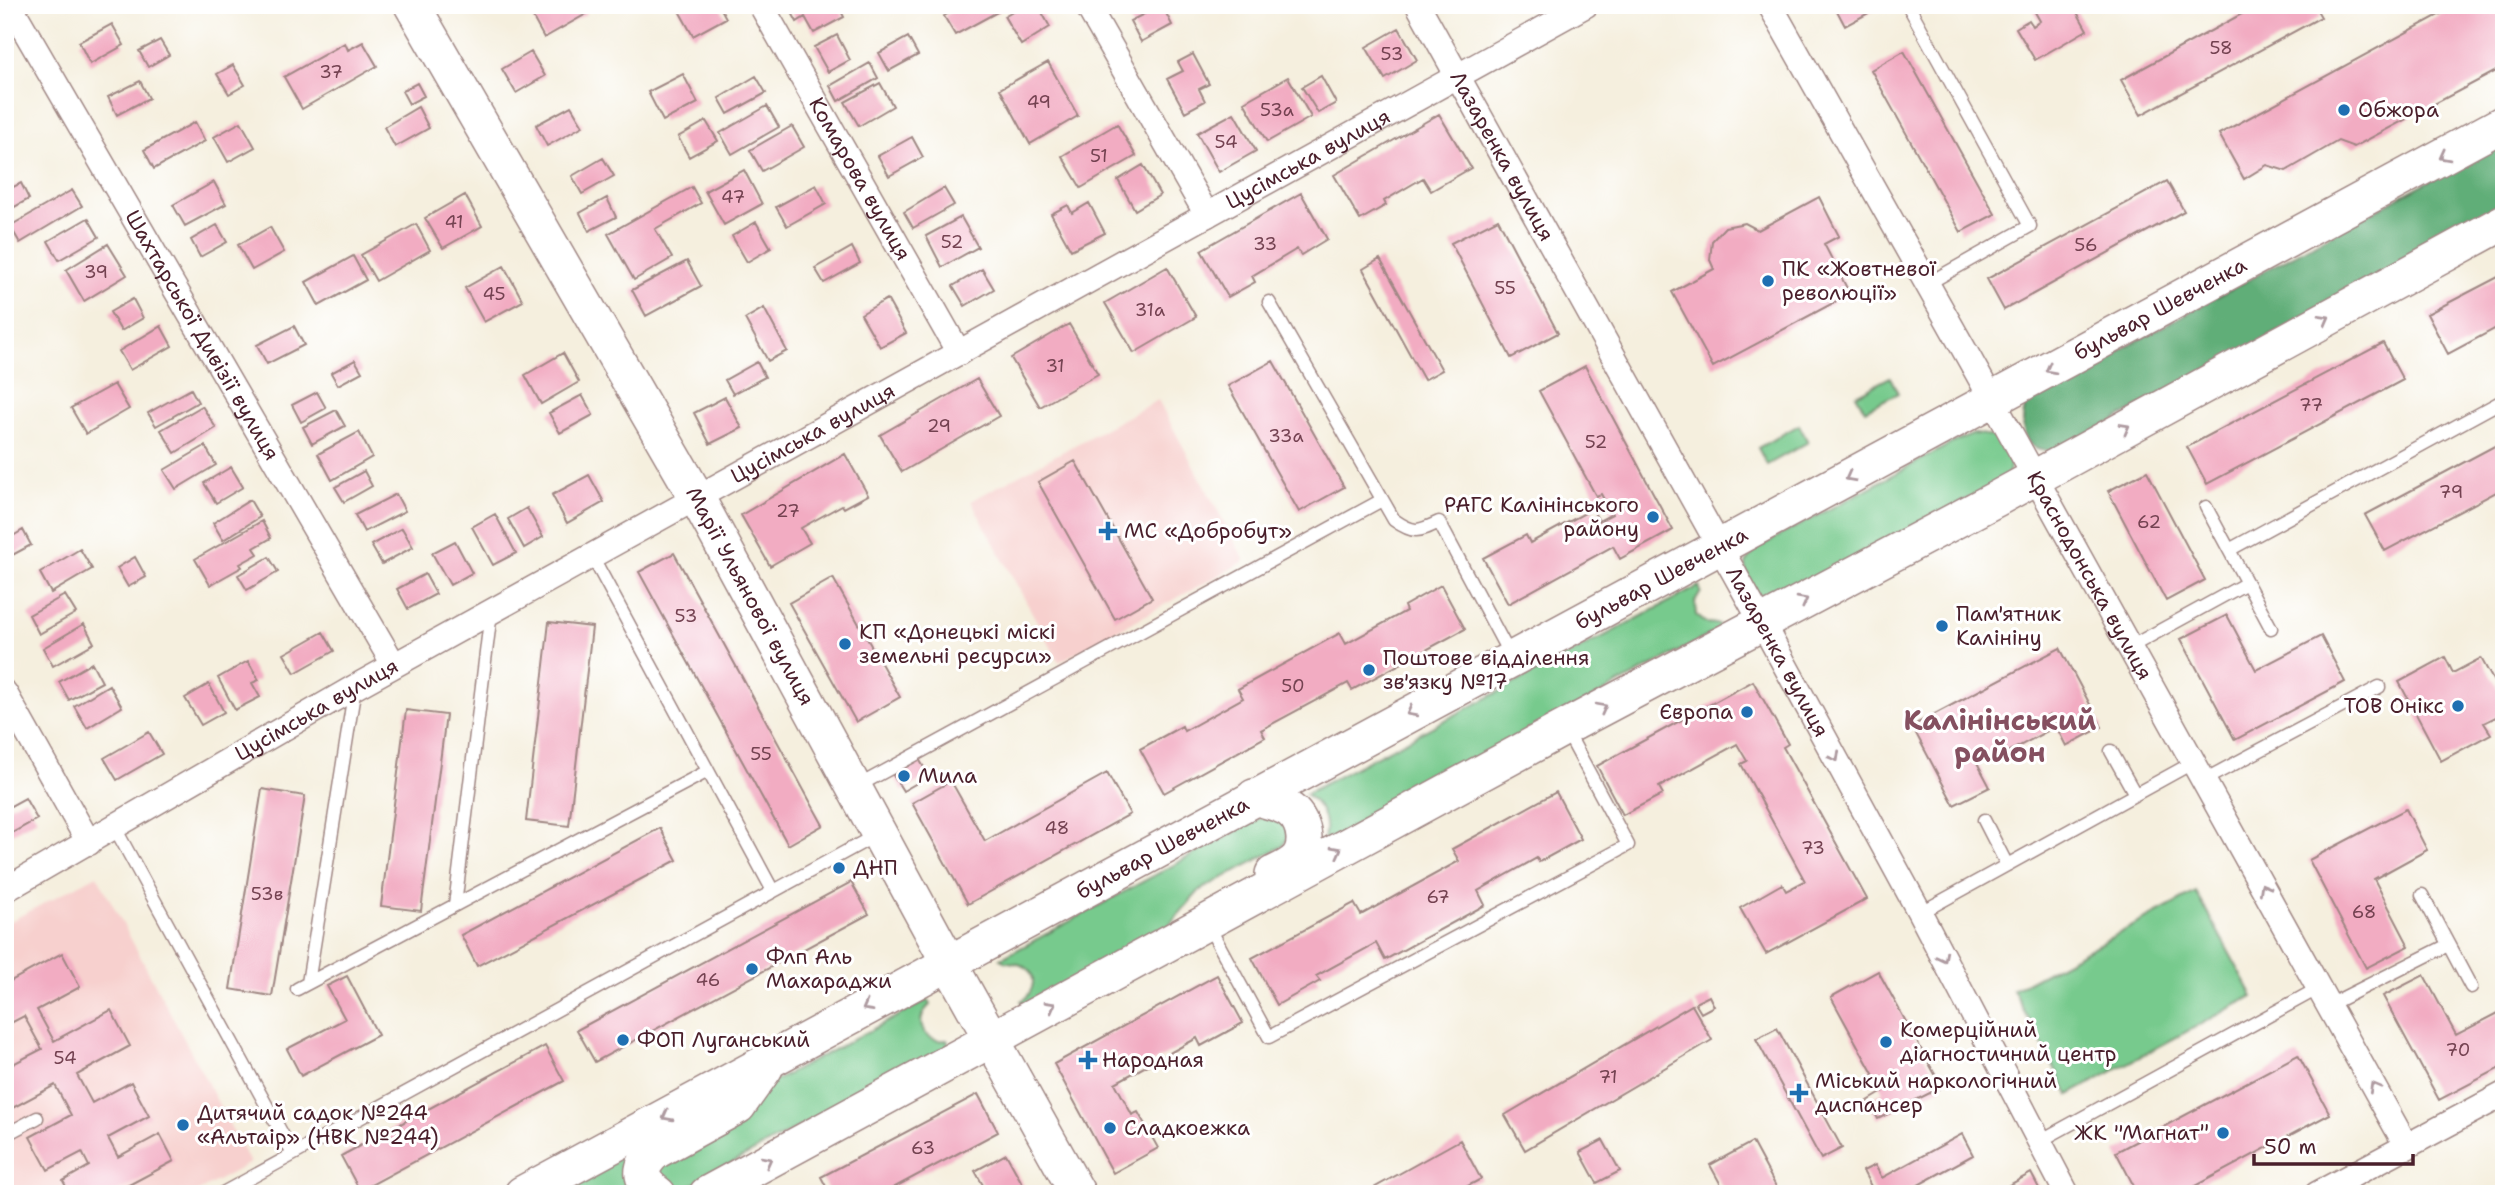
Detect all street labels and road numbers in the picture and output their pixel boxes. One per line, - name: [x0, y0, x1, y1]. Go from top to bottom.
- street label: Лазаренка вулиця: [1444, 66, 1561, 246]
- street label: Комарова вулиця: [802, 92, 917, 266]
- street label: Цусімська вулиця: [1221, 102, 1395, 216]
- street label: Шахтарської Дивізії вулиця: [118, 205, 286, 465]
- street label: бульвар Шевченка: [2069, 251, 2251, 367]
- street label: Цусімська вулиця: [726, 377, 900, 490]
- street label: Краснодонська вулиця: [2020, 466, 2159, 685]
- street label: Марії Ульянової вулиця: [679, 481, 821, 711]
- street label: бульвар Шевченка: [1570, 520, 1753, 636]
- street label: Лазаренка вулиця: [1719, 562, 1836, 742]
- street label: Цусімська вулиця: [230, 652, 403, 768]
- street label: бульвар Шевченка: [1071, 790, 1254, 906]

